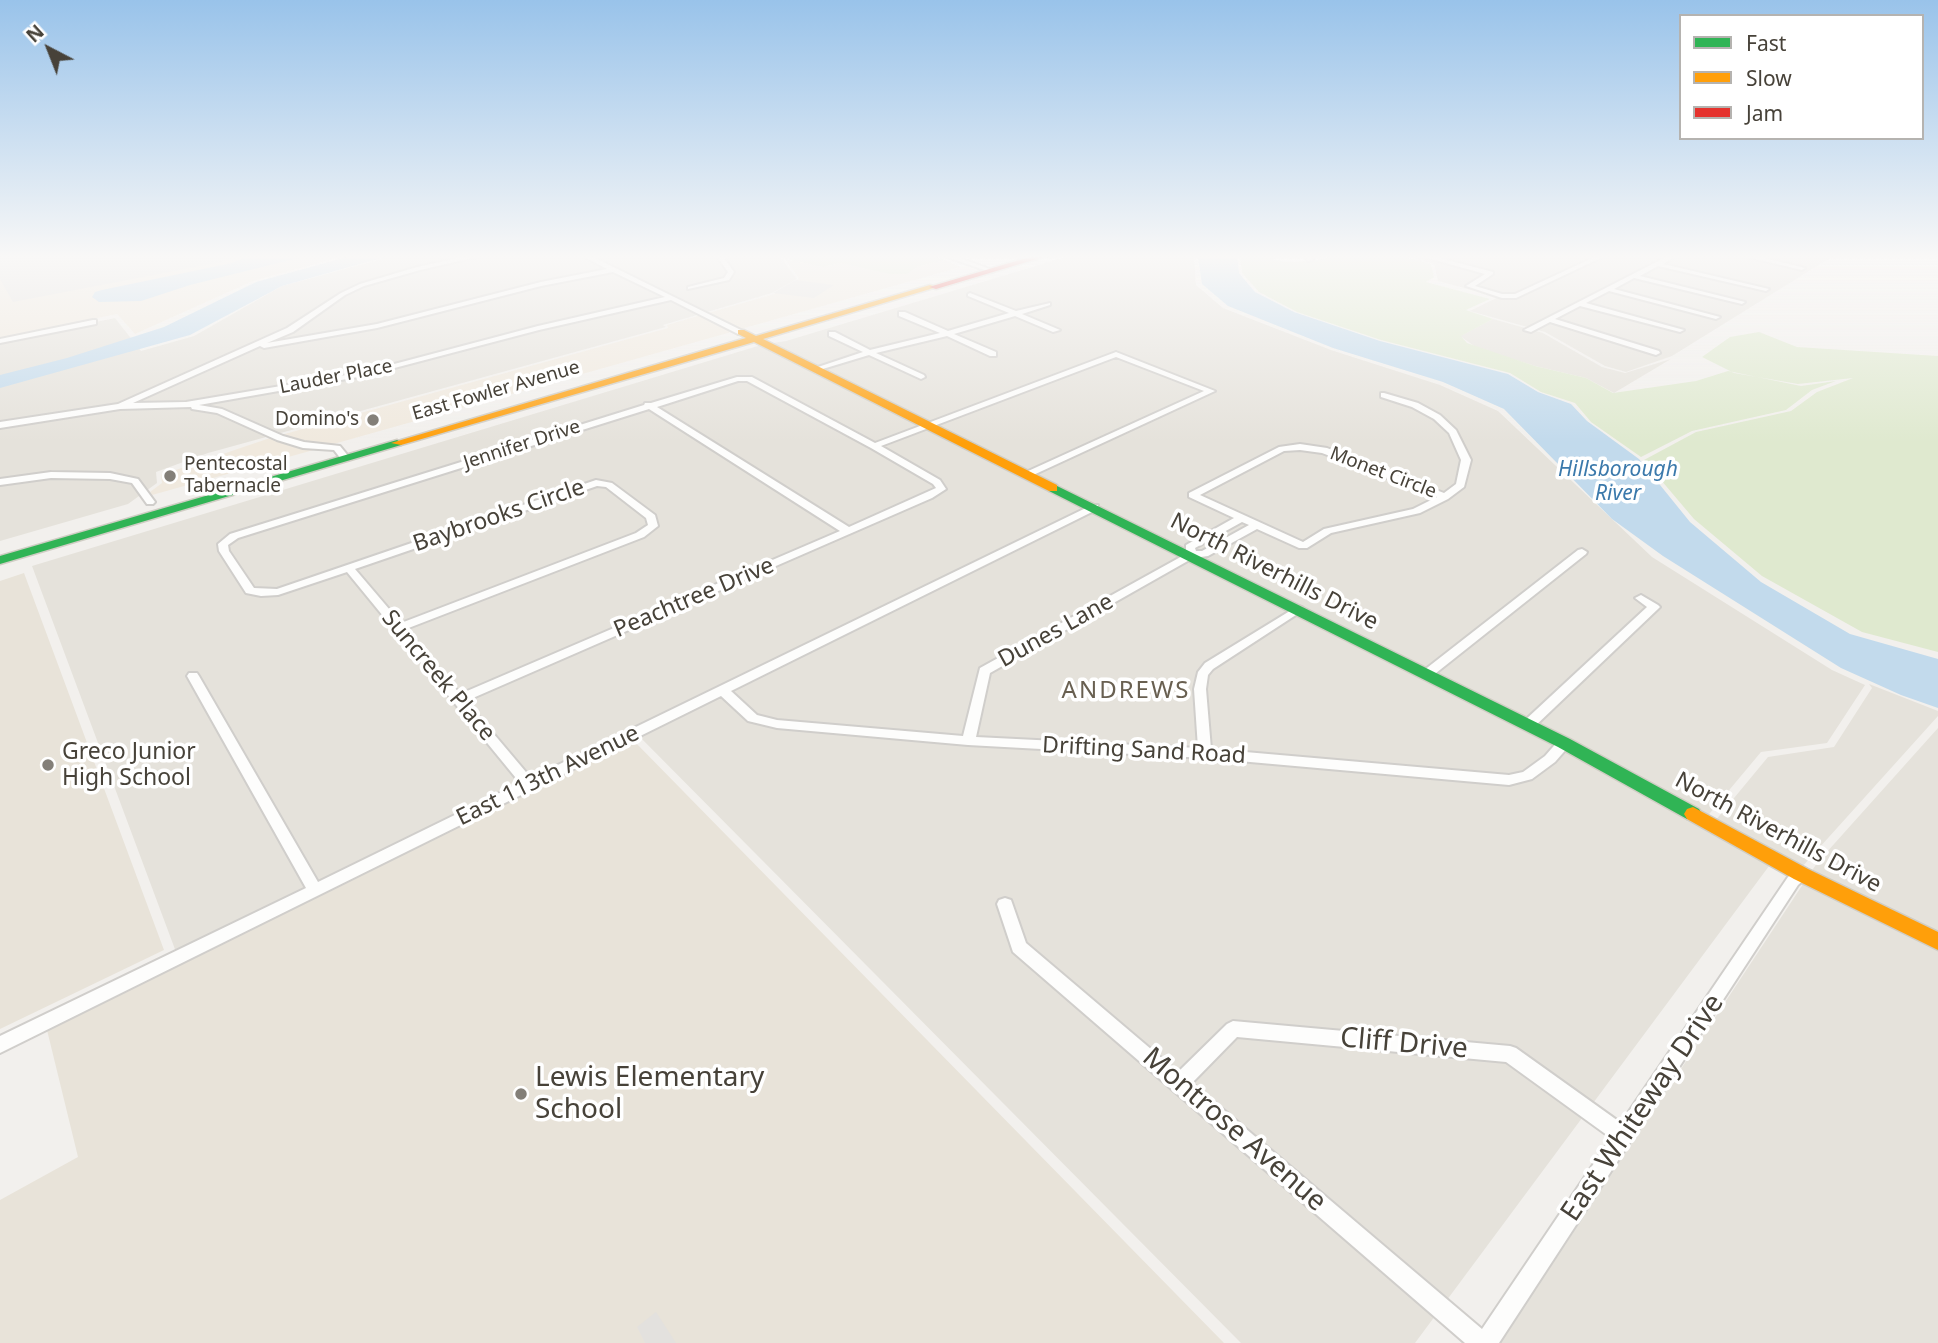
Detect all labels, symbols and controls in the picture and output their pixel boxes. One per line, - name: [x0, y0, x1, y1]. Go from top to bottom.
- north arrow: [14, 14, 84, 84]
- legend: [1679, 14, 1924, 140]
- text: N: [21, 19, 49, 48]
- text: Fast: [1746, 29, 1786, 57]
- text: Slow: [1746, 64, 1792, 92]
- text: Jam: [1746, 99, 1783, 127]
- street label: Lauder Place: [278, 355, 394, 399]
- street label: East Fowler Avenue: [410, 356, 582, 426]
- place label: Domino's: [275, 409, 359, 431]
- marker: Domino's: [365, 412, 381, 428]
- street label: Jennifer Drive: [461, 415, 583, 475]
- street label: Monet Circle: [1327, 442, 1439, 504]
- place label: Pentecostal Tabernacle: [184, 454, 288, 498]
- water label: Hillsborough River: [1558, 457, 1678, 507]
- marker: Pentecostal Tabernacle: [162, 468, 178, 484]
- street label: Baybrooks Circle: [410, 474, 588, 558]
- street label: North Riverhills Drive: [1165, 508, 1383, 636]
- street label: Peachtree Drive: [610, 552, 778, 644]
- street label: Dunes Lane: [994, 588, 1118, 674]
- street label: Suncreek Place: [375, 605, 501, 747]
- district label: ANDREWS: [1062, 677, 1190, 705]
- street label: East 113th Avenue: [452, 720, 644, 832]
- street label: Drifting Sand Road: [1041, 732, 1247, 770]
- place label: Greco Junior High School: [62, 738, 196, 792]
- marker: Greco Junior High School: [40, 757, 56, 773]
- street label: North Riverhills Drive: [1670, 767, 1886, 899]
- street label: East Whiteway Drive: [1555, 988, 1731, 1228]
- street label: Cliff Drive: [1339, 1022, 1469, 1066]
- street label: Montrose Avenue: [1135, 1041, 1333, 1219]
- place label: Lewis Elementary School: [535, 1061, 764, 1127]
- marker: Lewis Elementary School: [513, 1086, 529, 1102]

